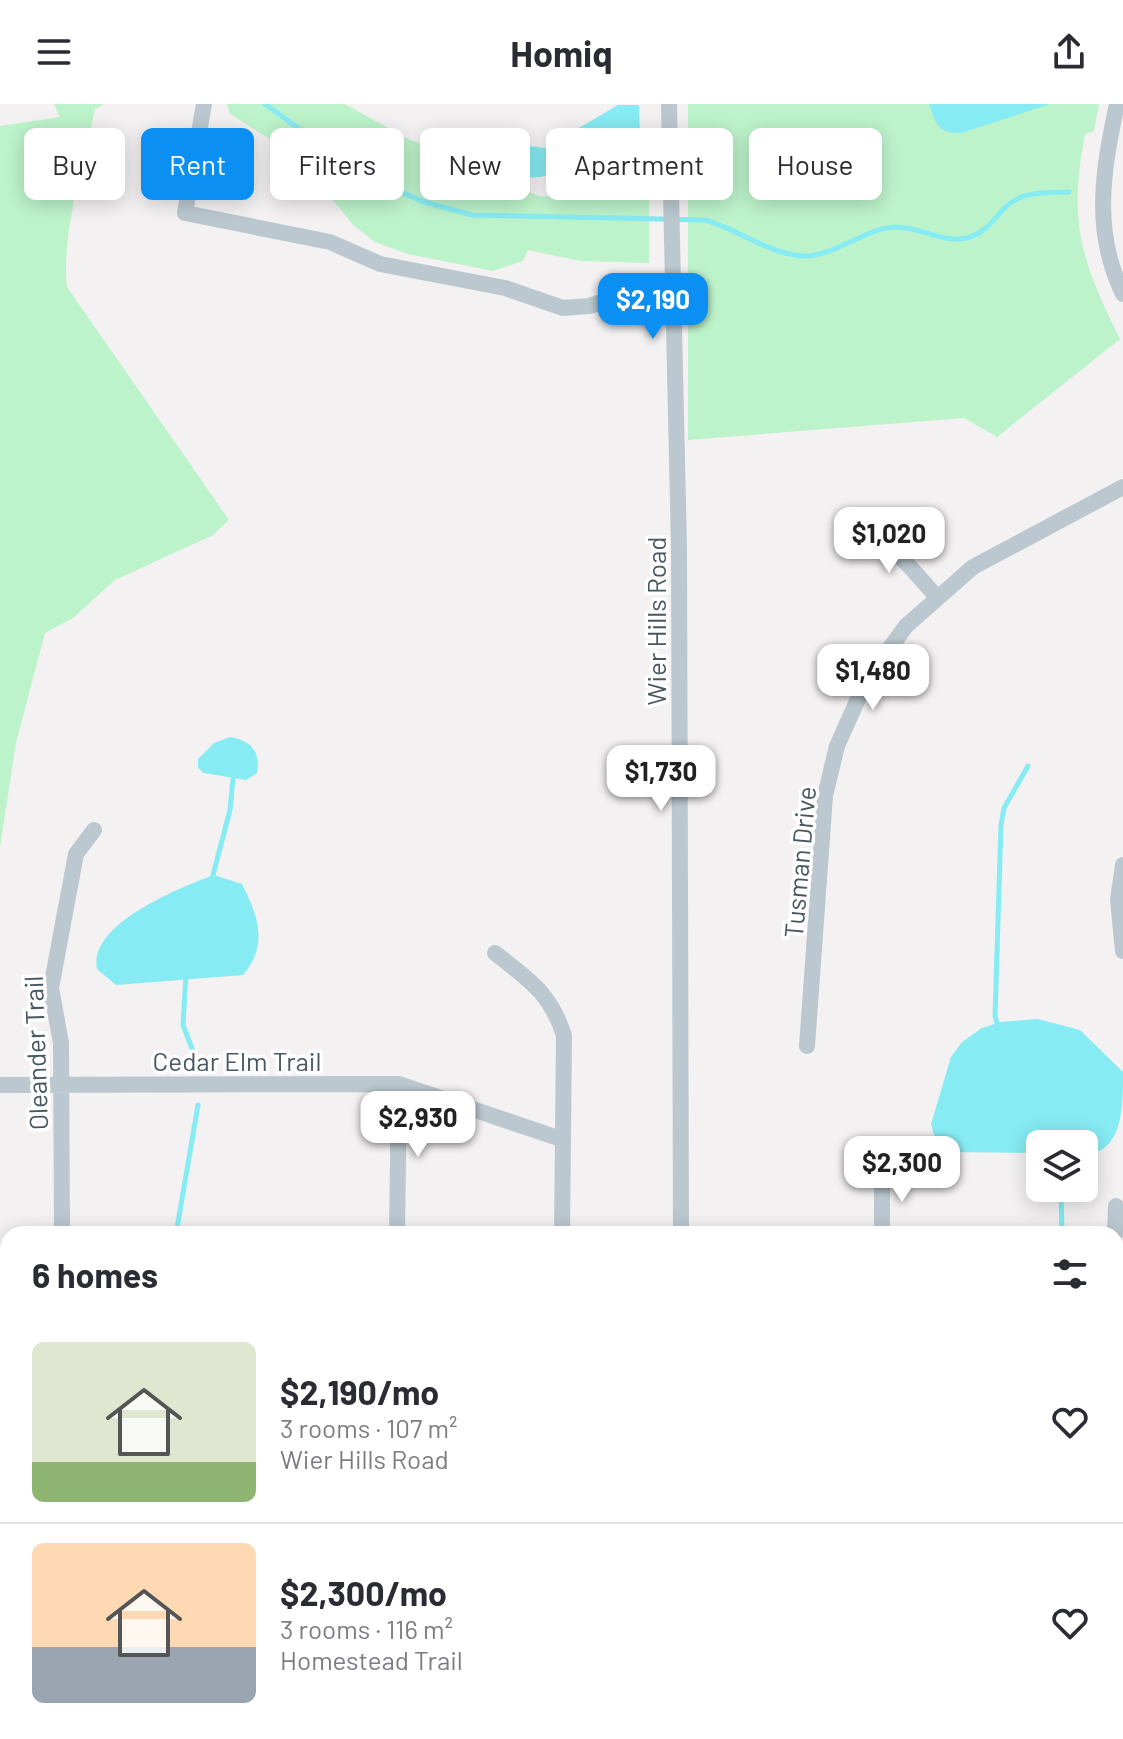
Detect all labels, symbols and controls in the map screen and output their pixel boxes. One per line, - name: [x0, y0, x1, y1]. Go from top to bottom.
- icon: menu: [32, 30, 76, 74]
- icon: share: [1047, 30, 1091, 74]
- text: Homiq: [510, 31, 613, 74]
- chip: Buy: [24, 128, 125, 200]
- chip: Rent: [141, 128, 254, 200]
- chip: Filters: [270, 128, 404, 200]
- chip: New: [420, 128, 530, 200]
- chip: Apartment: [546, 128, 733, 200]
- chip: House: [749, 128, 882, 200]
- pin: $2,190: [588, 273, 718, 341]
- text: $2,190: [616, 283, 690, 314]
- pin: $1,020: [824, 507, 954, 575]
- text: $1,020: [852, 517, 926, 548]
- street label: Wier Hills Road: [640, 537, 671, 705]
- pin: $1,480: [808, 644, 938, 712]
- text: $1,480: [835, 654, 911, 685]
- pin: $1,730: [596, 745, 726, 813]
- text: $1,730: [625, 755, 697, 786]
- street label: Tusman Drive: [777, 785, 821, 939]
- street label: Oleander Trail: [17, 975, 53, 1131]
- street label: Cedar Elm Trail: [153, 1045, 321, 1076]
- pin: $2,930: [353, 1091, 483, 1159]
- text: $2,930: [379, 1101, 458, 1132]
- map controls: [1026, 1130, 1098, 1202]
- button: layers: [1026, 1130, 1098, 1202]
- pin: $2,300: [837, 1136, 967, 1204]
- text: $2,300: [862, 1146, 942, 1177]
- icon: filters: [1048, 1252, 1092, 1296]
- text: 6 homes: [32, 1254, 158, 1295]
- text: $2,190/mo: [280, 1371, 439, 1412]
- icon: home: [96, 1374, 192, 1470]
- icon: heart: [1048, 1400, 1092, 1444]
- text: 3 rooms · 107 m²: [280, 1412, 457, 1443]
- text: Wier Hills Road: [280, 1443, 449, 1474]
- text: $2,300/mo: [280, 1572, 447, 1613]
- icon: home: [96, 1575, 192, 1671]
- icon: heart: [1048, 1601, 1092, 1645]
- text: 3 rooms · 116 m²: [280, 1613, 453, 1644]
- text: Homestead Trail: [280, 1644, 463, 1675]

